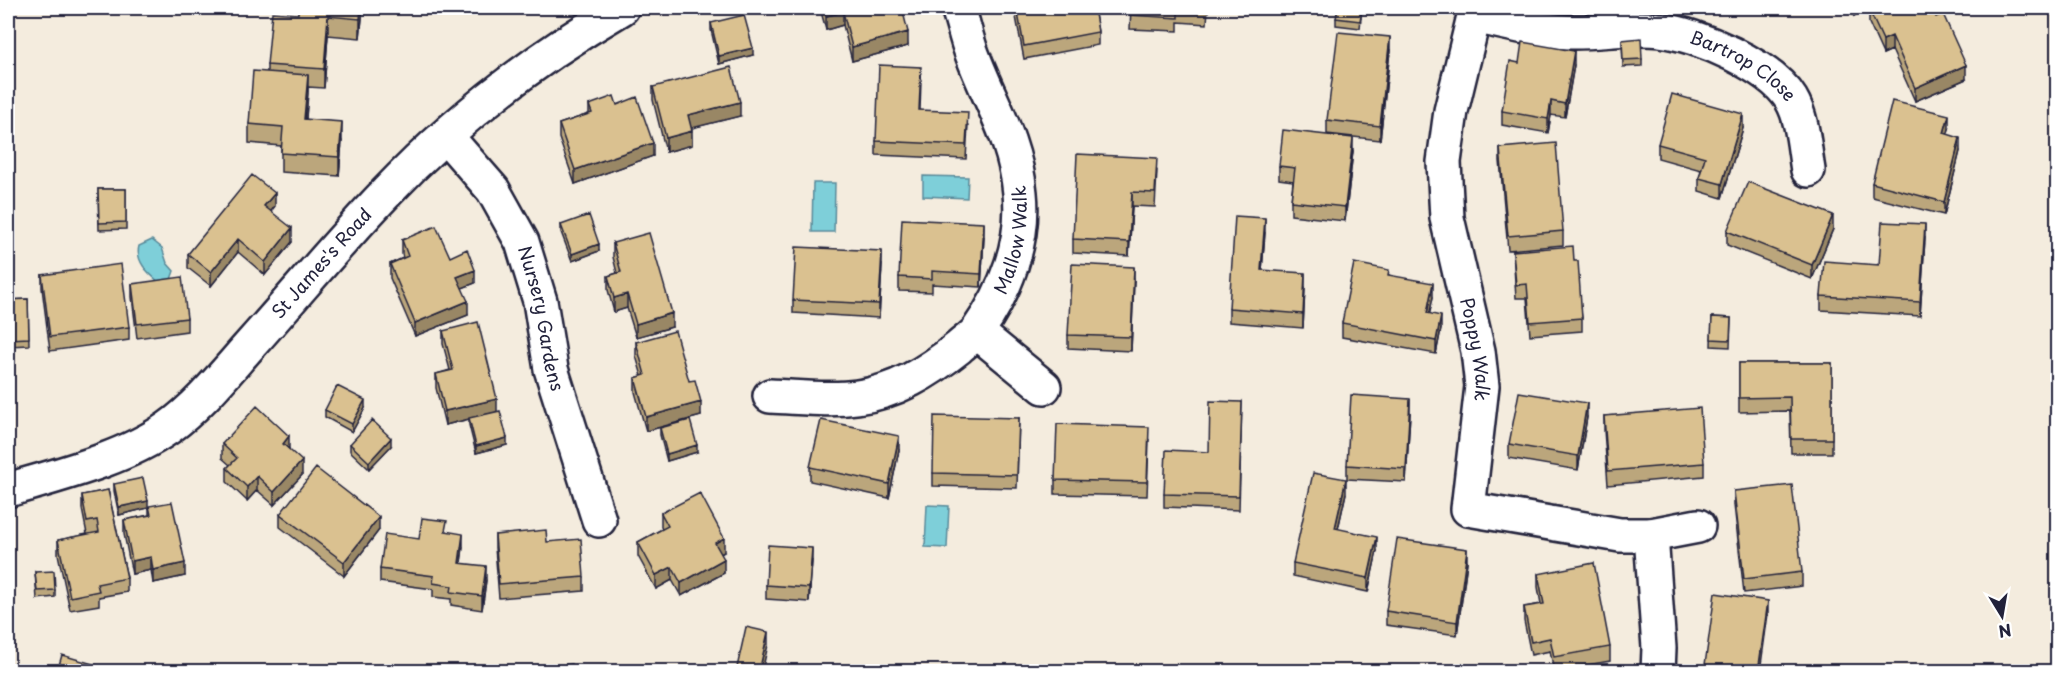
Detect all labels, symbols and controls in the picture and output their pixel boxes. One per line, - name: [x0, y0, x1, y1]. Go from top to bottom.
- street label: Bartrop Close: [1686, 23, 1804, 106]
- street label: Mallow Walk: [986, 184, 1033, 298]
- street label: St James's Road: [265, 201, 377, 324]
- street label: Nursery Gardens: [512, 242, 572, 394]
- street label: Poppy Walk: [1454, 294, 1497, 403]
- north arrow: [1972, 586, 2032, 646]
- text: N: [1997, 619, 2014, 645]

